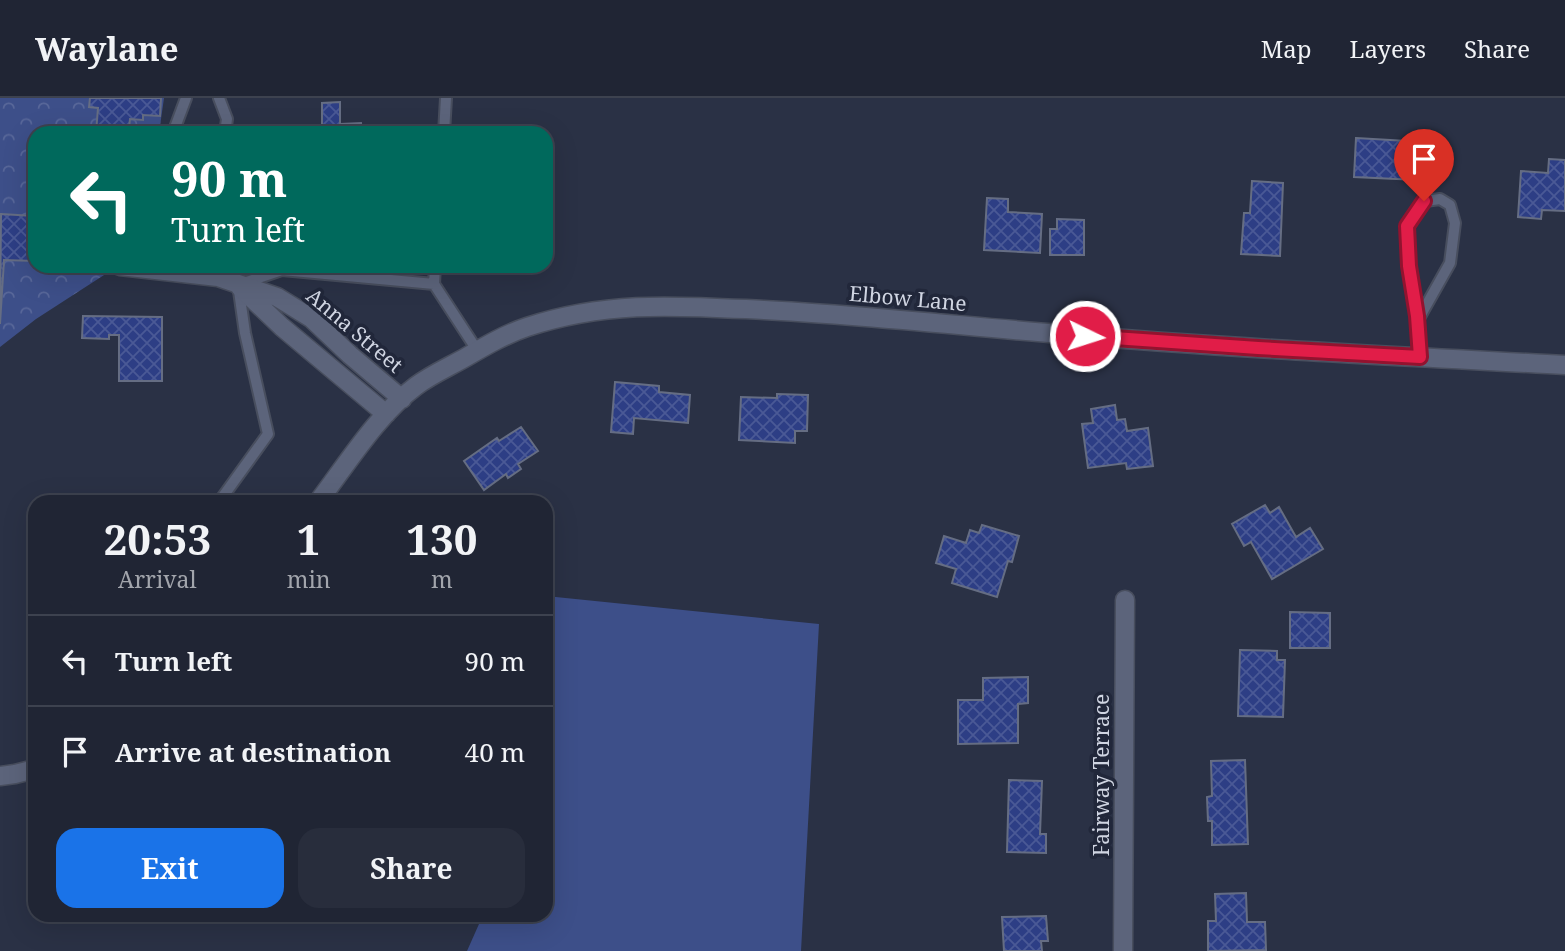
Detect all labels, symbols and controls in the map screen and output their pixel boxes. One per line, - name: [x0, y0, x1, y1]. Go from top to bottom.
- text: Waylane: [35, 26, 179, 71]
- text: Map: [1261, 32, 1312, 65]
- text: Layers: [1350, 32, 1426, 65]
- text: Share: [1464, 32, 1530, 65]
- pin: [1394, 129, 1454, 201]
- icon: arrive: [1405, 140, 1443, 178]
- text: 90 m: [171, 145, 287, 211]
- icon: left: [56, 154, 147, 245]
- text: Turn left: [171, 208, 305, 251]
- street label: Elbow Lane: [848, 279, 968, 317]
- street label: Anna Street: [301, 281, 409, 379]
- position arrow: [1048, 299, 1122, 373]
- text: 20:53: [104, 510, 211, 567]
- text: 1: [297, 510, 321, 567]
- text: 130: [406, 510, 477, 567]
- text: Arrival: [118, 563, 197, 595]
- text: min: [287, 563, 331, 595]
- text: m: [431, 563, 453, 595]
- icon: left: [56, 642, 94, 680]
- text: Turn left: [115, 643, 232, 679]
- text: 90 m: [465, 643, 525, 679]
- street label: Fairway Terrace: [1087, 694, 1115, 856]
- icon: arrive: [56, 733, 94, 771]
- text: Arrive at destination: [115, 734, 391, 770]
- text: 40 m: [465, 734, 525, 770]
- button: Exit: [56, 828, 284, 908]
- button: Share: [298, 828, 525, 908]

